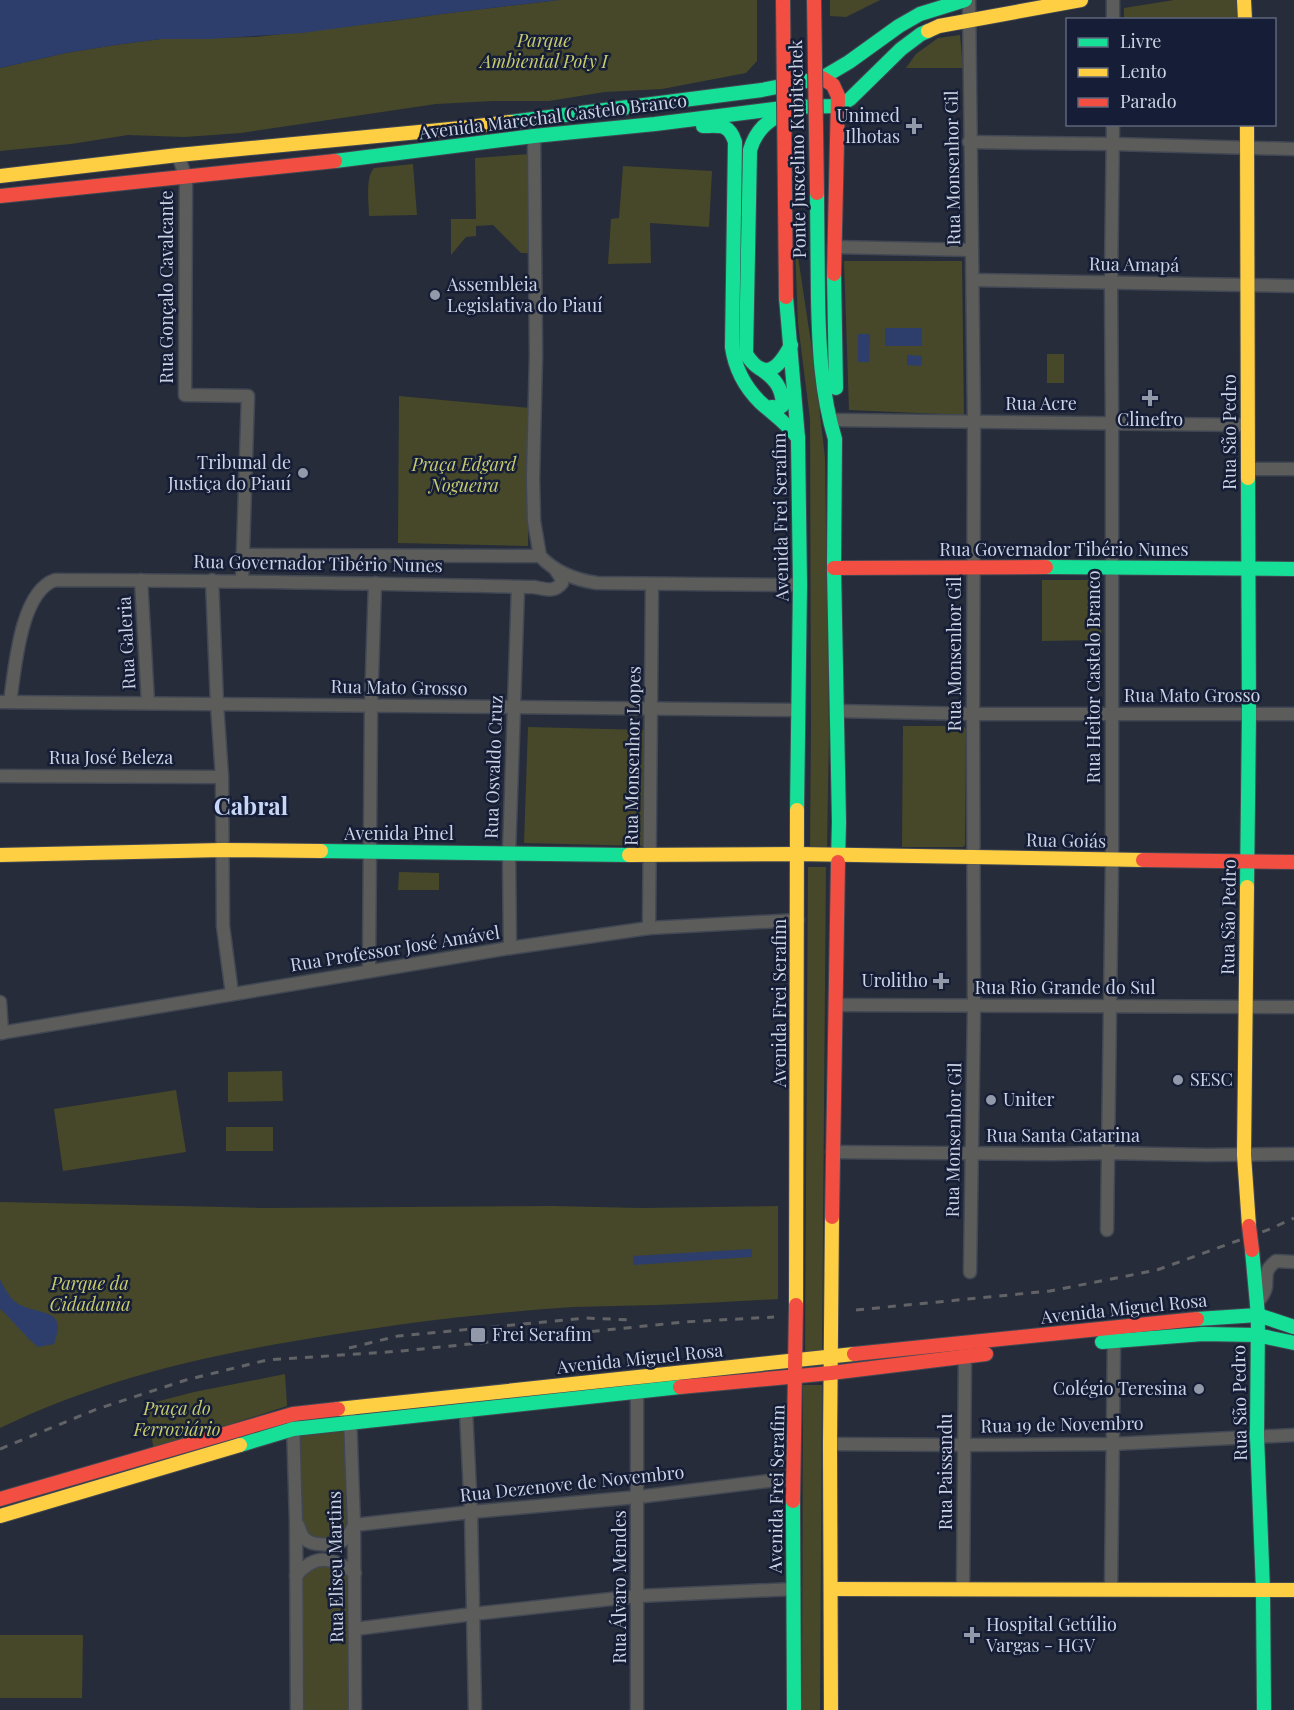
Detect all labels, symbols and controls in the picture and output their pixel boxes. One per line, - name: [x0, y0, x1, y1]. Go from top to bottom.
- legend: [1066, 18, 1276, 126]
- park label: Parque Ambiental Poty I: [478, 28, 610, 73]
- text: Livre: [1120, 29, 1161, 53]
- street label: Ponte Juscelino Kubitschek: [783, 39, 811, 259]
- text: Lento: [1120, 59, 1167, 83]
- street label: Avenida Marechal Castelo Branco: [417, 88, 688, 144]
- text: Parado: [1120, 89, 1177, 113]
- street label: Rua Monsenhor Gil: [939, 90, 965, 246]
- place label: Unimed Ilhotas: [836, 103, 901, 148]
- marker: Unimed Ilhotas: [905, 117, 923, 135]
- street label: Rua Gonçalo Cavalcante: [154, 190, 178, 384]
- street label: Rua Amapá: [1089, 251, 1179, 277]
- place label: Assembleia Legislativa do Piauí: [446, 272, 603, 317]
- marker: Assembleia Legislativa do Piauí: [428, 288, 442, 302]
- street label: Rua São Pedro: [1217, 374, 1241, 490]
- marker: Clinefro: [1141, 389, 1159, 407]
- street label: Rua Acre: [1005, 391, 1077, 415]
- place label: Clinefro: [1117, 407, 1183, 431]
- street label: Avenida Frei Serafim: [767, 433, 793, 602]
- place label: Tribunal de Justiça do Piauí: [167, 450, 291, 495]
- park label: Praça Edgard Nogueira: [411, 452, 517, 497]
- marker: Tribunal de Justiça do Piauí: [296, 466, 310, 480]
- street label: Rua Governador Tibério Nunes: [939, 537, 1189, 561]
- street label: Rua Governador Tibério Nunes: [193, 549, 443, 577]
- street label: Rua Heitor Castelo Branco: [1081, 570, 1105, 784]
- street label: Rua Monsenhor Gil: [942, 577, 966, 731]
- street label: Rua Galeria: [112, 596, 140, 690]
- street label: Rua Monsenhor Lopes: [618, 666, 646, 846]
- street label: Rua Mato Grosso: [330, 674, 468, 700]
- street label: Rua Mato Grosso: [1124, 683, 1261, 707]
- street label: Rua Osvaldo Cruz: [479, 695, 507, 839]
- street label: Rua José Beleza: [49, 745, 173, 769]
- district label: Cabral: [214, 789, 289, 821]
- street label: Avenida Pinel: [343, 821, 454, 845]
- street label: Rua Goiás: [1026, 827, 1106, 853]
- street label: Rua São Pedro: [1215, 859, 1241, 975]
- street label: Avenida Frei Serafim: [767, 919, 791, 1088]
- street label: Rua Professor José Amável: [288, 920, 501, 976]
- place label: Urolitho: [861, 968, 928, 992]
- marker: Urolitho: [932, 972, 950, 990]
- street label: Rua Rio Grande do Sul: [974, 975, 1156, 999]
- street label: Rua Monsenhor Gil: [940, 1062, 966, 1218]
- place label: SESC: [1190, 1067, 1233, 1091]
- marker: SESC: [1171, 1073, 1185, 1087]
- place label: Uniter: [1003, 1087, 1055, 1111]
- marker: Uniter: [984, 1093, 998, 1107]
- street label: Rua Santa Catarina: [986, 1123, 1140, 1147]
- park label: Parque da Cidadania: [49, 1271, 131, 1316]
- street label: Avenida Miguel Rosa: [1039, 1287, 1208, 1329]
- place label: Frei Serafim: [492, 1322, 592, 1346]
- marker: Frei Serafim: [469, 1326, 487, 1344]
- street label: Avenida Miguel Rosa: [555, 1337, 724, 1379]
- street label: Rua São Pedro: [1226, 1345, 1252, 1461]
- place label: Colégio Teresina: [1053, 1376, 1187, 1400]
- marker: Colégio Teresina: [1192, 1382, 1206, 1396]
- park label: Praça do Ferroviário: [132, 1396, 221, 1441]
- street label: Avenida Frei Serafim: [763, 1405, 789, 1574]
- street label: Rua 19 de Novembro: [980, 1411, 1144, 1437]
- street label: Rua Paissandu: [933, 1413, 957, 1530]
- street label: Rua Dezenove de Novembro: [459, 1459, 685, 1507]
- street label: Rua Eliseu Martins: [322, 1491, 348, 1643]
- street label: Rua Álvaro Mendes: [607, 1510, 631, 1664]
- place label: Hospital Getúlio Vargas - HGV: [985, 1612, 1117, 1657]
- marker: Hospital Getúlio Vargas - HGV: [963, 1626, 981, 1644]

